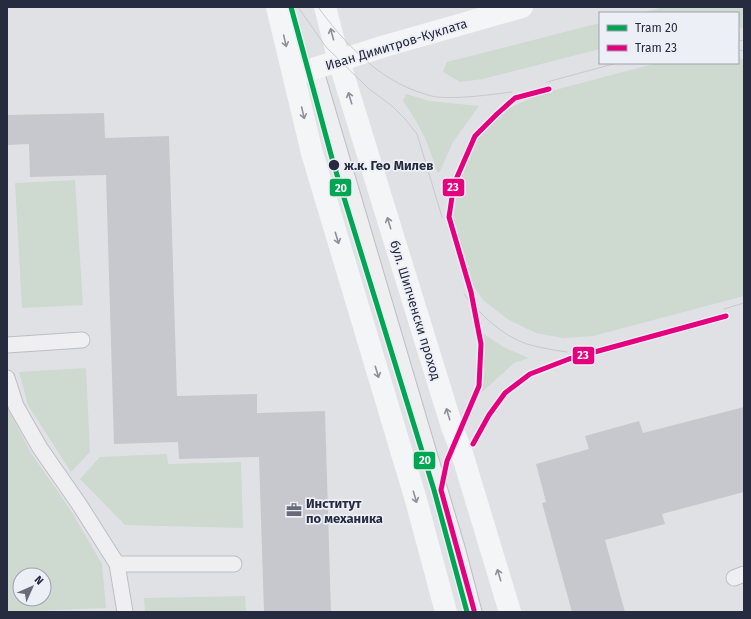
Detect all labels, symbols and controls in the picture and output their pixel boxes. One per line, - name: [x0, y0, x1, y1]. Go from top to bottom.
- legend: [599, 12, 739, 64]
- street label: Иван Димитров-Куклата: [323, 16, 469, 73]
- text: Tram 20: [635, 21, 678, 35]
- one-way arrow: [327, 28, 335, 41]
- one-way arrow: [282, 34, 290, 47]
- text: Tram 23: [635, 41, 677, 55]
- one-way arrow: [346, 92, 353, 105]
- one-way arrow: [299, 106, 307, 119]
- marker: ж.к. Гео Милев: [327, 158, 341, 172]
- place label: ж.к. Гео Милев: [344, 158, 433, 173]
- line badge: 20: [329, 178, 352, 197]
- line badge: 23: [442, 178, 465, 197]
- text: 23: [447, 181, 459, 194]
- text: 20: [335, 182, 348, 195]
- one-way arrow: [385, 216, 392, 229]
- one-way arrow: [334, 231, 341, 244]
- street label: бул. Шипченски проход: [387, 239, 444, 382]
- line badge: 23: [572, 346, 595, 365]
- text: 23: [577, 349, 589, 362]
- one-way arrow: [374, 366, 381, 379]
- one-way arrow: [444, 407, 451, 420]
- line badge: 20: [413, 451, 436, 470]
- text: 20: [419, 454, 432, 467]
- one-way arrow: [412, 490, 419, 503]
- place label: Институт по механика: [306, 496, 383, 526]
- office icon: Институт по механика: [285, 501, 303, 519]
- north arrow: [12, 567, 52, 607]
- one-way arrow: [495, 568, 502, 581]
- text: N: [32, 573, 46, 587]

